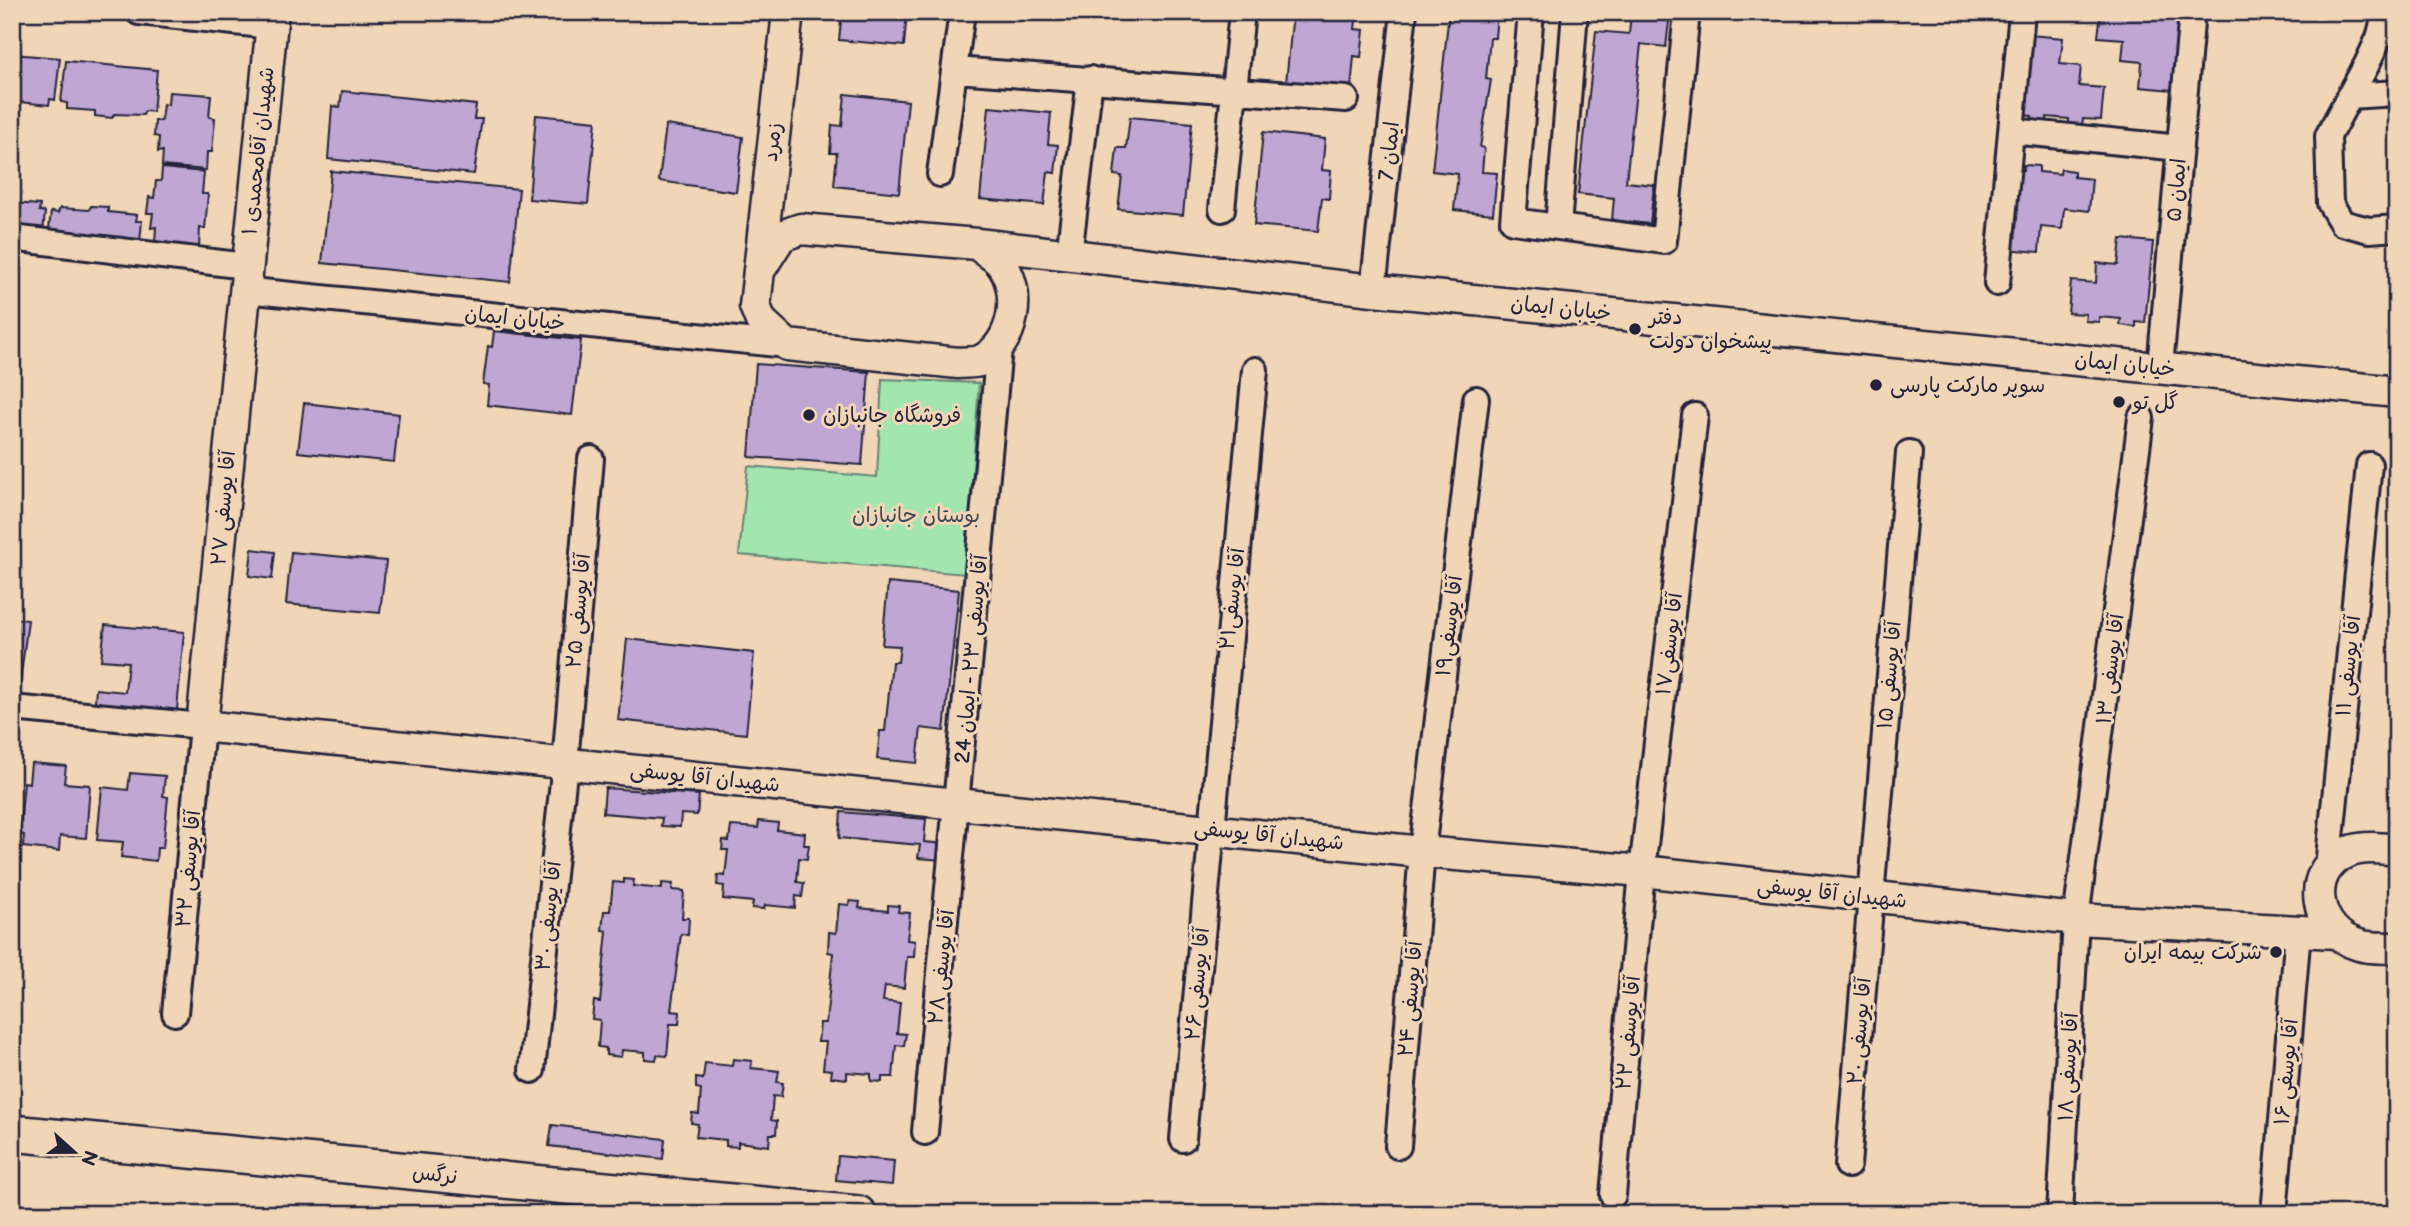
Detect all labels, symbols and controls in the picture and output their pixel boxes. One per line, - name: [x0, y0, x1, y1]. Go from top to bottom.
- street label: شهیدان آقامحمدی ۱: [237, 66, 280, 236]
- street label: ایمان 7: [1374, 120, 1405, 182]
- street label: زمرد: [758, 121, 787, 163]
- street label: ایمان ۵: [2161, 157, 2192, 223]
- street label: خیابان ایمان: [1509, 291, 1613, 326]
- street label: خیابان ایمان: [463, 301, 567, 336]
- place label: دفتر پیشخوان دولت: [1647, 305, 1772, 354]
- marker: دفتر پیشخوان دولت: [1627, 321, 1643, 337]
- street label: خیابان ایمان: [2073, 347, 2177, 382]
- place label: سوپر مارکت پارسی: [1890, 373, 2045, 399]
- marker: سوپر مارکت پارسی: [1868, 377, 1884, 393]
- place label: گل تو: [2131, 390, 2178, 415]
- marker: گل تو: [2111, 394, 2127, 410]
- place label: فروشگاه جانبازان: [823, 403, 961, 428]
- marker: فروشگاه جانبازان: [801, 407, 817, 423]
- street label: آقا یوسفی ۲۷: [206, 449, 242, 567]
- park label: بوستان جانبازان: [852, 503, 980, 528]
- street label: آقا یوسفی۲۱: [1215, 546, 1251, 652]
- street label: آقا یوسفی ۲۵: [561, 552, 597, 670]
- street label: آقا یوسفی ۲۳ - ایمان 24: [950, 553, 994, 764]
- street label: آقا یوسفی۱۹: [1431, 573, 1469, 678]
- street label: آقا یوسفی۱۷: [1651, 590, 1689, 697]
- street label: آقا یوسفی ۱۳: [2091, 611, 2131, 726]
- street label: آقا یوسفی ۱۱: [2331, 613, 2367, 718]
- street label: آقا یوسفی ۱۵: [1872, 619, 1908, 730]
- street label: شهیدان آقا یوسفی: [629, 757, 781, 799]
- street label: آقا یوسفی ۳۲: [171, 808, 207, 929]
- street label: شهیدان آقا یوسفی: [1193, 815, 1345, 857]
- street label: آقا یوسفی ۳۰: [530, 859, 568, 972]
- street label: شهیدان آقا یوسفی: [1756, 873, 1908, 915]
- street label: آقا یوسفی ۲۸: [923, 908, 961, 1026]
- street label: آقا یوسفی ۲۶: [1180, 926, 1216, 1042]
- street label: آقا یوسفی ۲۴: [1393, 939, 1429, 1058]
- place label: شرکت بیمه ایران: [2124, 940, 2262, 965]
- marker: شرکت بیمه ایران: [2268, 944, 2284, 960]
- street label: آقا یوسفی ۲۲: [1611, 974, 1647, 1091]
- street label: آقا یوسفی ۲۰: [1842, 976, 1878, 1086]
- street label: آقا یوسفی ۱۸: [2053, 1011, 2085, 1122]
- street label: آقا یوسفی ۱۶: [2269, 1017, 2305, 1126]
- north arrow: [38, 1118, 108, 1188]
- text: N: [75, 1147, 102, 1168]
- street label: نرگس: [411, 1159, 459, 1190]

